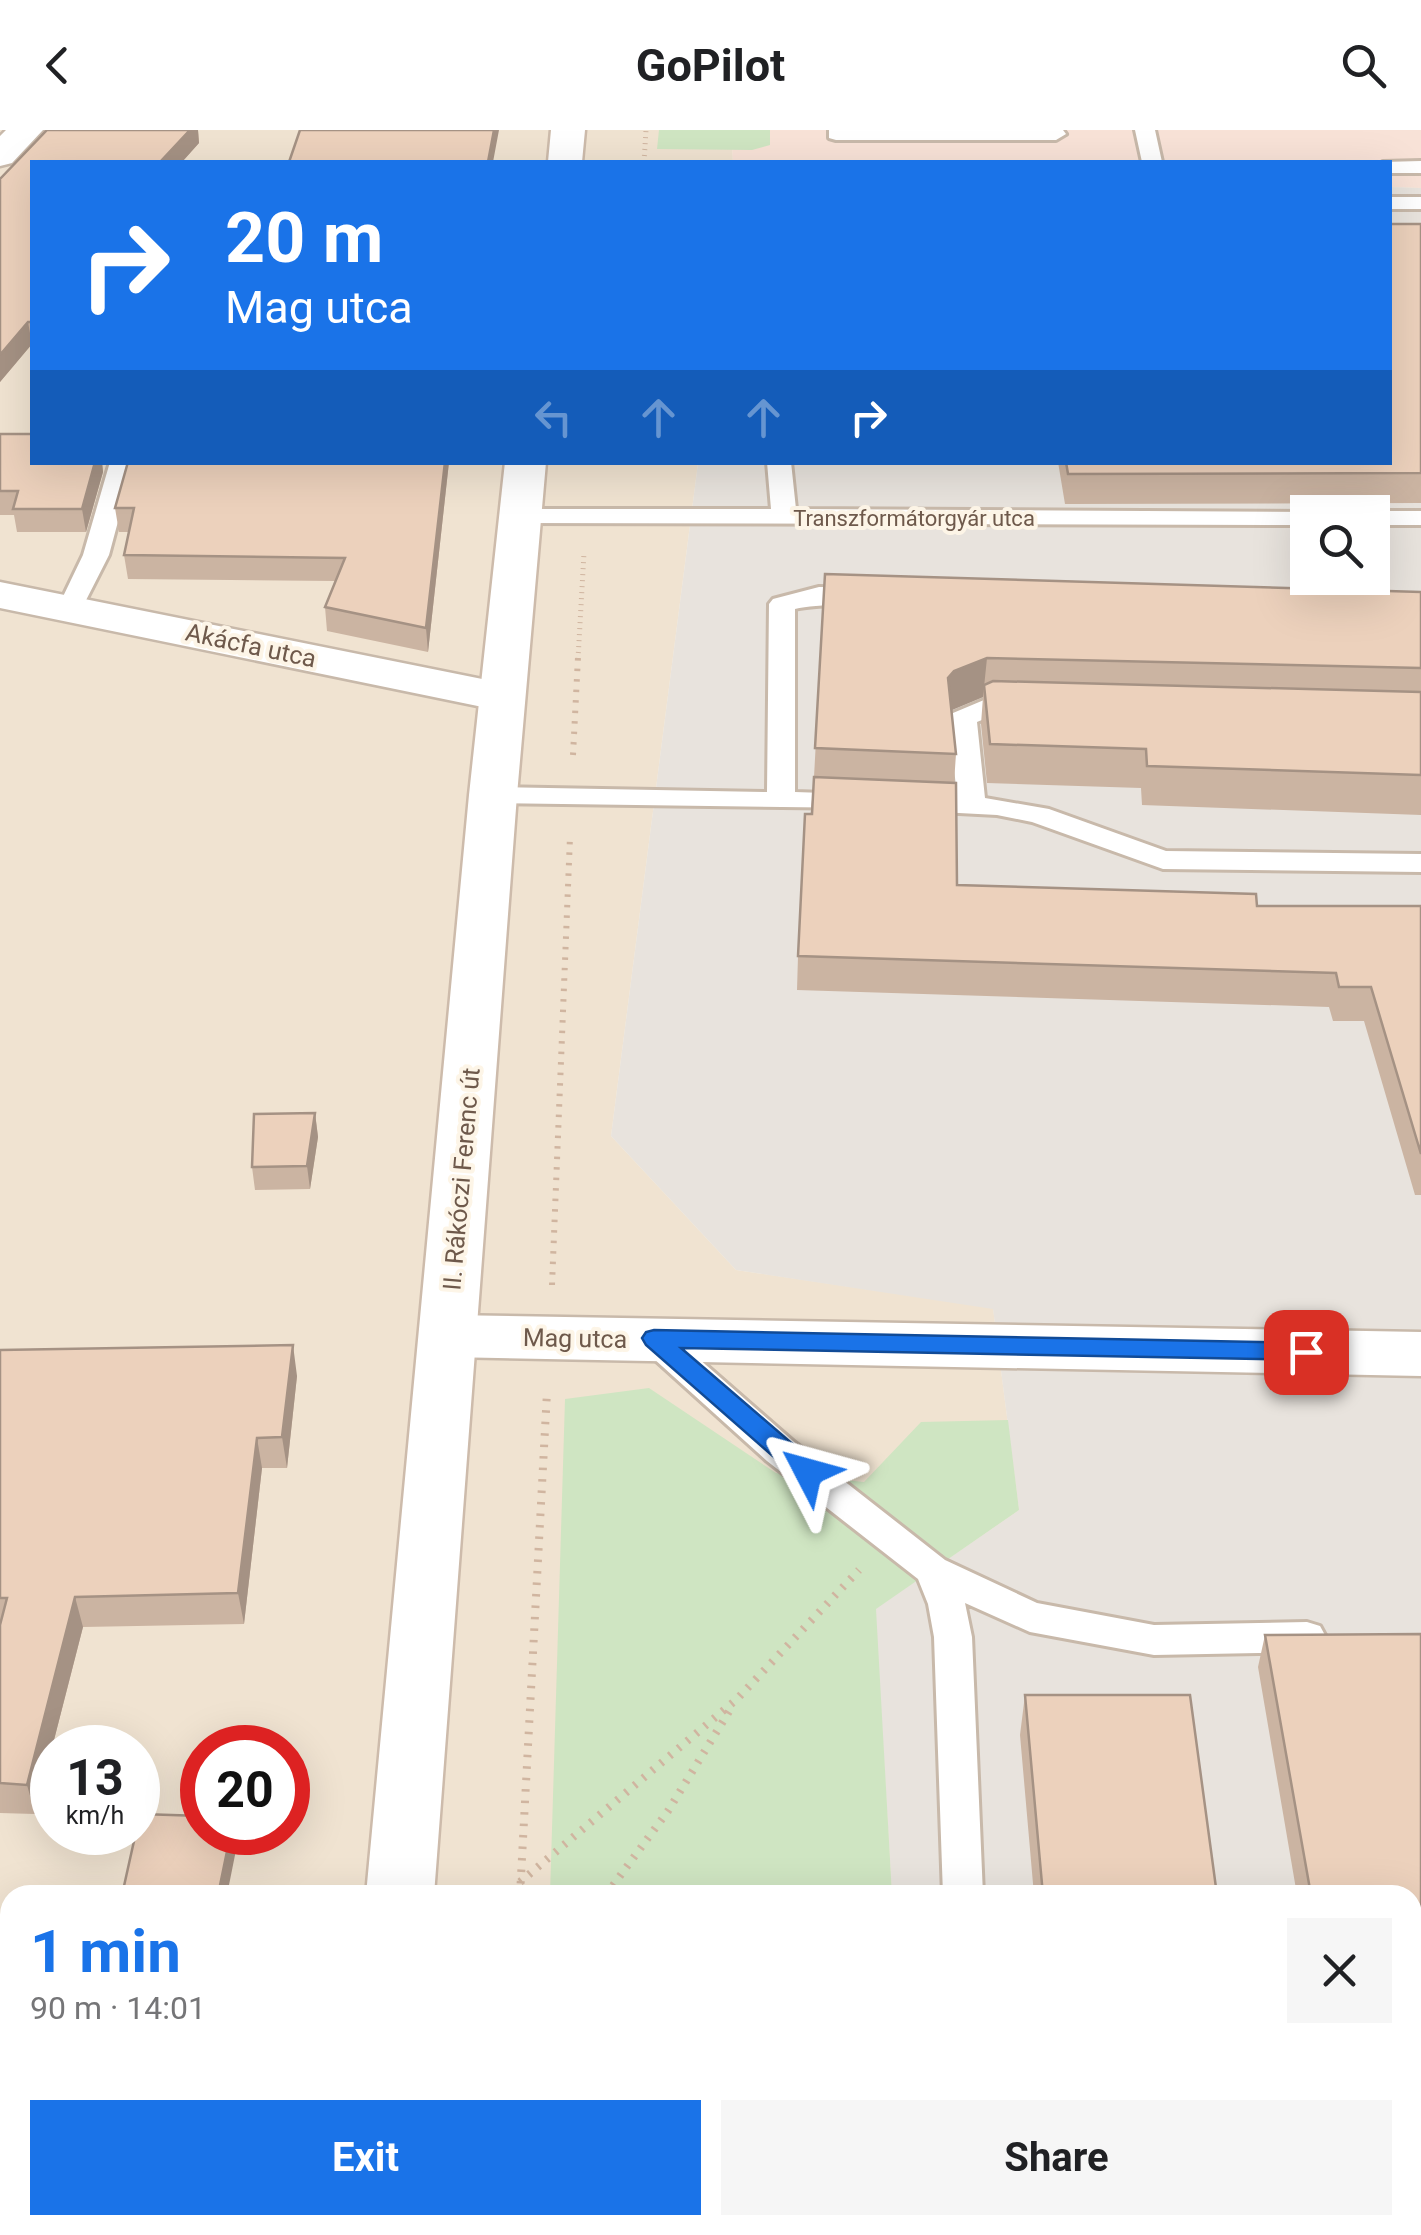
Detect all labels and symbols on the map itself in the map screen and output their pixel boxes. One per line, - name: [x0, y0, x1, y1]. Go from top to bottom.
- street label: Transzformátorgyár utca: [793, 506, 1035, 531]
- street label: Akácfa utca: [183, 617, 319, 673]
- street label: II. Rákóczi Ferenc út: [437, 1066, 486, 1292]
- pin: [1264, 1310, 1349, 1395]
- street label: Mag utca: [523, 1323, 627, 1354]
- position arrow: [756, 1420, 860, 1524]
- speed limit sign: 20: [180, 1725, 310, 1855]

